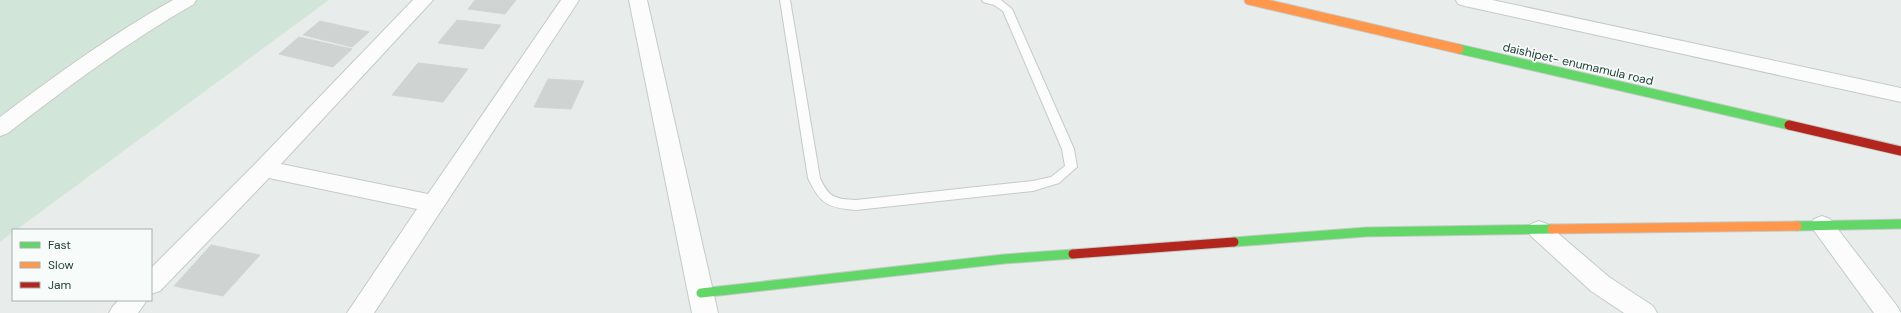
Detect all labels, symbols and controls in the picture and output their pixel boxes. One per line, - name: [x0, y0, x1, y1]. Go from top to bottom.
- street label: daishipet- enumamula road: [1501, 39, 1655, 89]
- legend: [12, 229, 152, 301]
- text: Fast: [48, 237, 71, 253]
- text: Slow: [48, 257, 74, 273]
- text: Jam: [48, 277, 71, 293]

